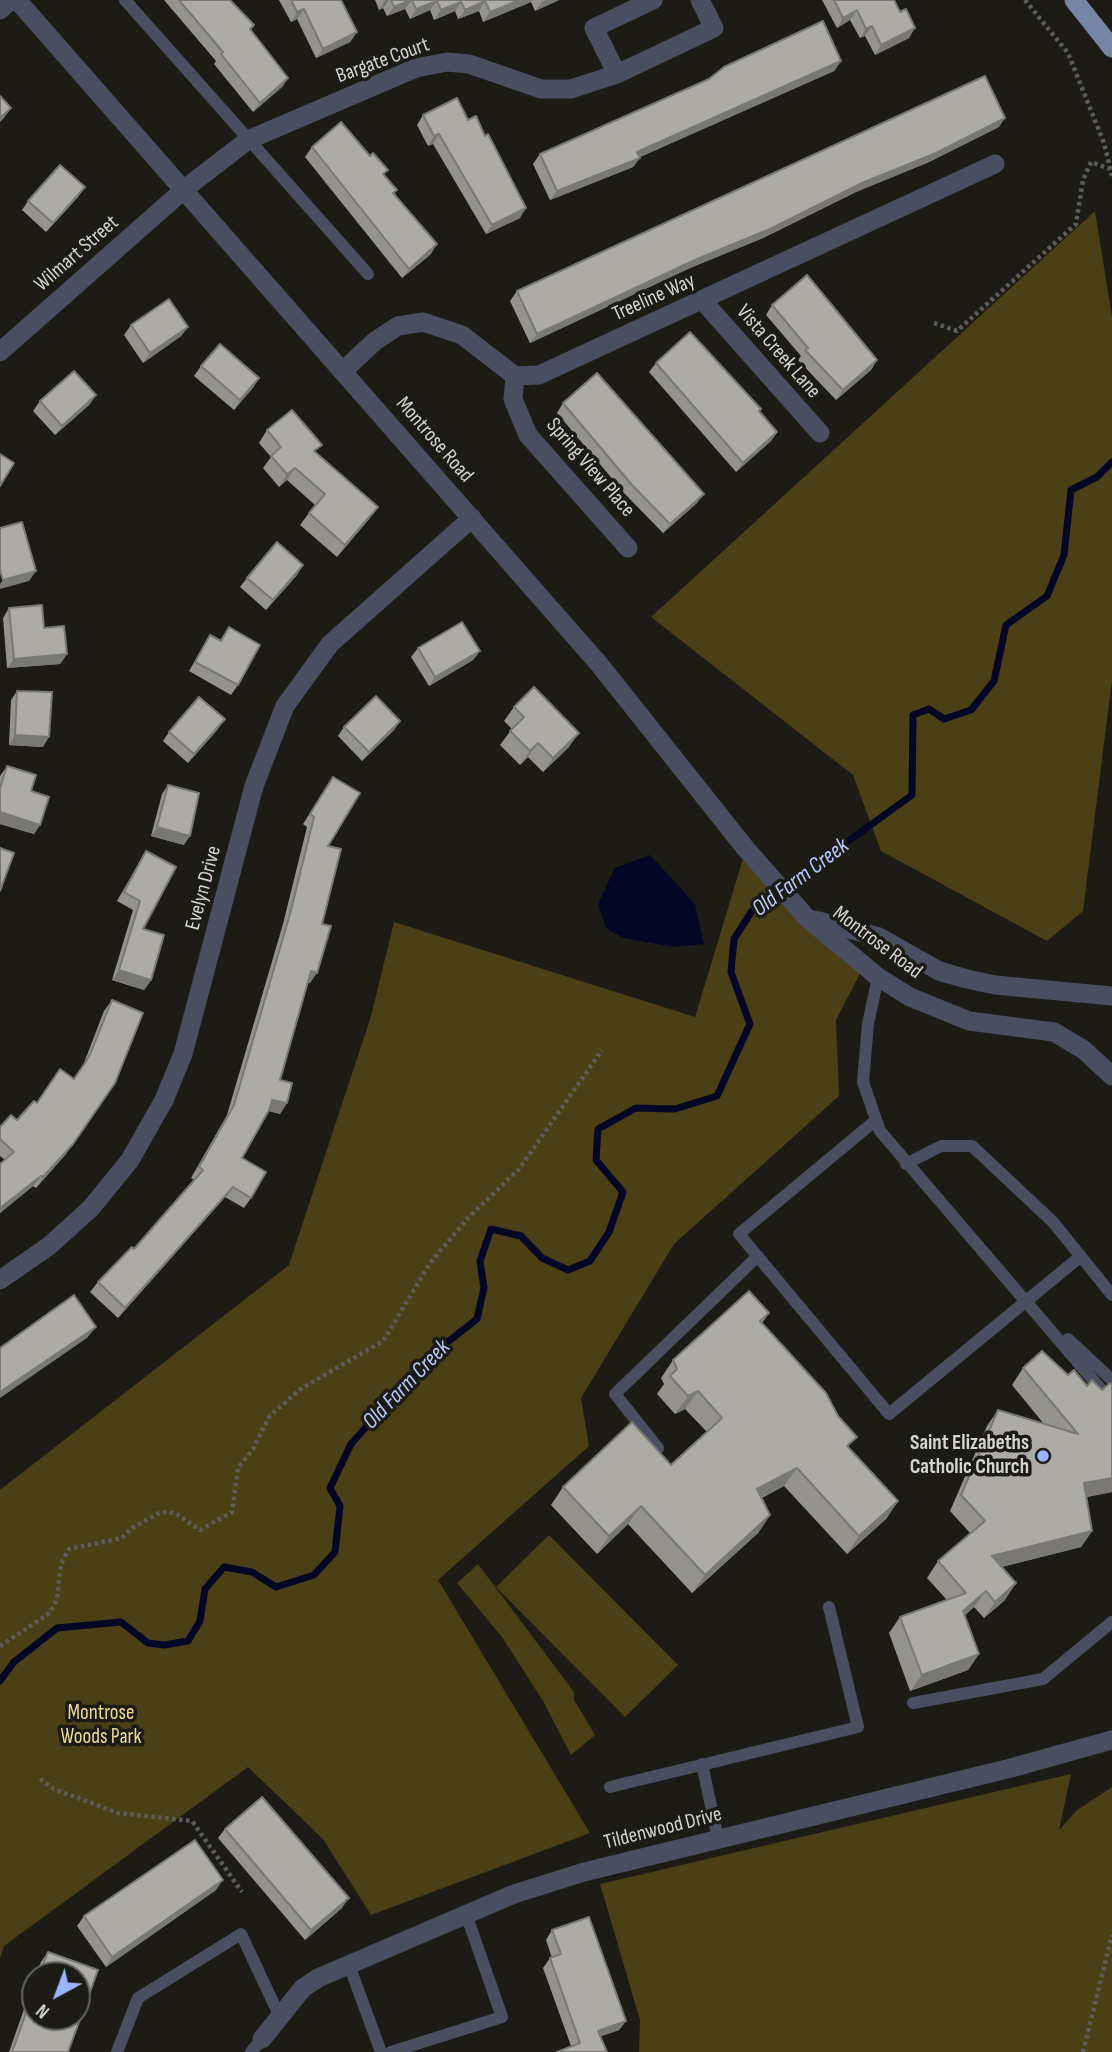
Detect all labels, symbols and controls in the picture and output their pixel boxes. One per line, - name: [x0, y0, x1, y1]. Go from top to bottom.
- street label: Bargate Court: [333, 33, 433, 89]
- street label: Wilmart Street: [30, 211, 124, 297]
- street label: Treeline Way: [609, 269, 699, 327]
- street label: Vista Creek Lane: [730, 300, 826, 404]
- street label: Montrose Road: [390, 392, 478, 488]
- street label: Spring View Place: [540, 413, 640, 523]
- water label: Old Farm Creek: [747, 833, 855, 923]
- street label: Evelyn Drive: [181, 843, 227, 933]
- street label: Montrose Road: [827, 901, 927, 985]
- water label: Old Farm Creek: [358, 1334, 456, 1436]
- place label: Saint Elizabeths Catholic Church: [910, 1431, 1029, 1481]
- marker: Saint Elizabeths Catholic Church: [1035, 1448, 1051, 1464]
- park label: Montrose Woods Park: [60, 1701, 142, 1751]
- street label: Tildenwood Drive: [602, 1802, 724, 1856]
- north arrow: [21, 1961, 91, 2031]
- text: N: [32, 1999, 55, 2023]

